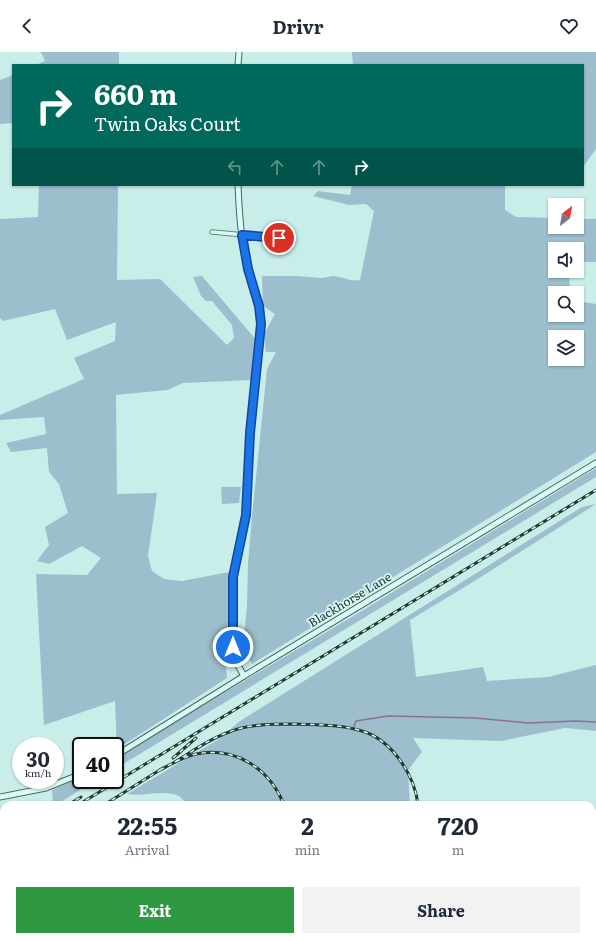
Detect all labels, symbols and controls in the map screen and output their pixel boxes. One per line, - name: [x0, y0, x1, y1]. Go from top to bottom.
- text: Drivr: [273, 13, 323, 40]
- icon: back: [16, 15, 38, 37]
- icon: heart: [558, 15, 580, 37]
- text: 660 m: [94, 72, 177, 114]
- icon: right: [28, 80, 80, 132]
- text: Twin Oaks Court: [94, 110, 241, 137]
- icon: left: [224, 156, 246, 178]
- icon: ahead: [266, 156, 288, 178]
- icon: ahead: [308, 156, 330, 178]
- icon: right: [350, 156, 372, 178]
- north arrow: [548, 198, 584, 234]
- map controls: [548, 198, 584, 366]
- pin: [262, 221, 296, 255]
- icon: arrive: [268, 227, 290, 249]
- button: sound: [548, 242, 584, 278]
- button: search: [548, 286, 584, 322]
- button: layers: [548, 330, 584, 366]
- street label: Blackhorse Lane: [304, 567, 394, 631]
- position arrow: [212, 626, 254, 668]
- speed limit sign: 40: [72, 737, 124, 789]
- text: 30: [26, 743, 50, 773]
- text: km/h: [25, 765, 51, 780]
- text: 22:55: [117, 807, 177, 842]
- text: 2: [301, 807, 314, 842]
- text: 720: [438, 807, 479, 842]
- text: Arrival: [125, 840, 170, 859]
- text: min: [295, 840, 320, 859]
- text: m: [452, 840, 464, 859]
- button: Exit: [16, 887, 294, 933]
- button: Share: [302, 887, 580, 933]

